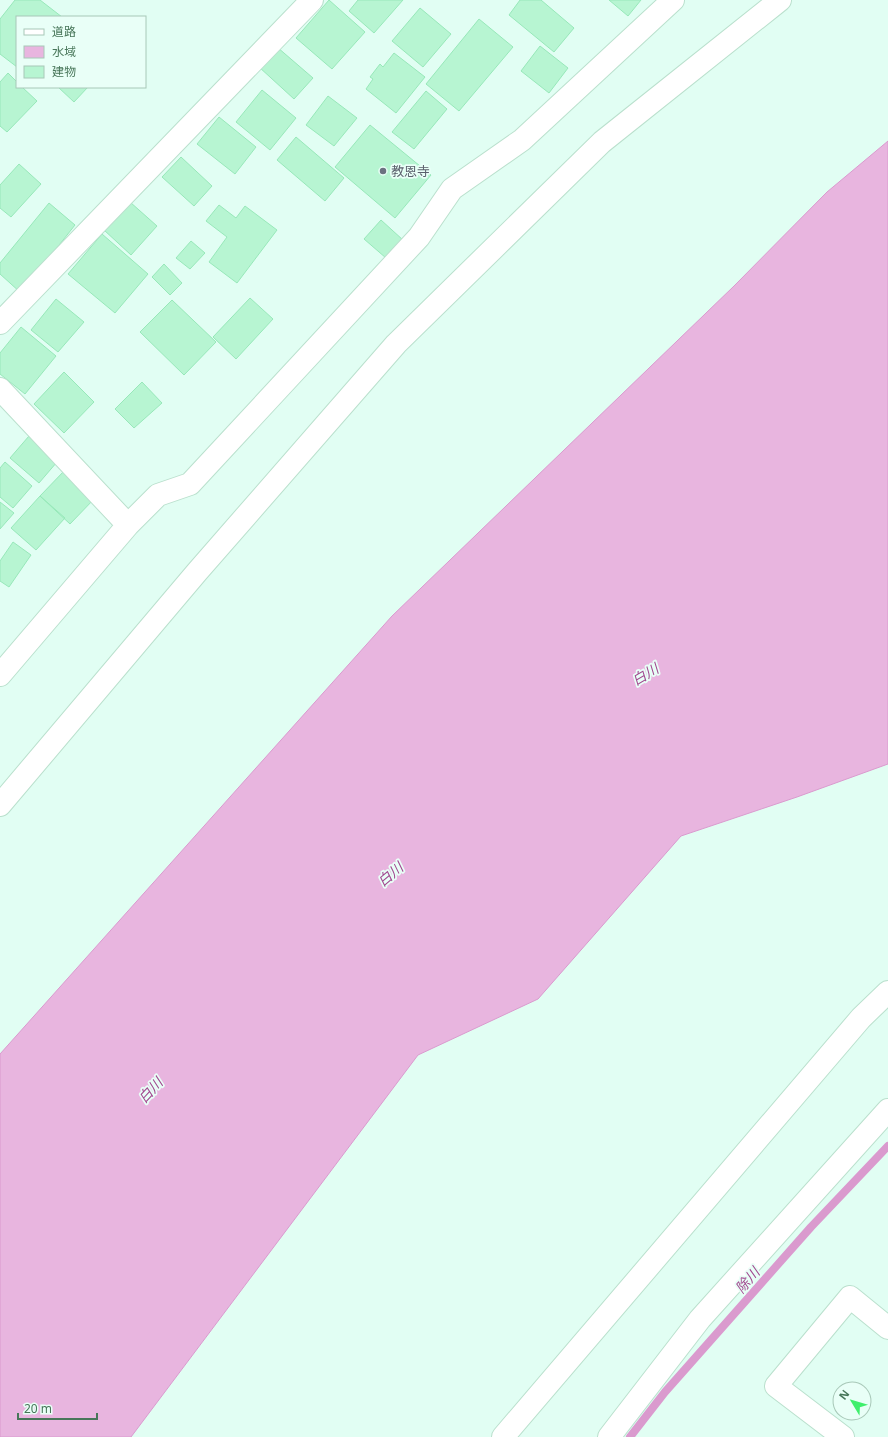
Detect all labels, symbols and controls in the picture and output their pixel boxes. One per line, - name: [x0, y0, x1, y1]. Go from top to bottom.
- legend: [16, 16, 146, 88]
- text: 道路: [52, 23, 76, 40]
- text: 水域: [52, 43, 76, 60]
- text: 建物: [52, 63, 76, 80]
- place label: 教恩寺: [391, 162, 430, 180]
- marker: 教恩寺: [378, 166, 388, 176]
- water label: 白川: [628, 658, 664, 689]
- water label: 白川: [373, 856, 408, 890]
- water label: 白川: [134, 1072, 168, 1107]
- water label: 除川: [731, 1262, 765, 1297]
- north arrow: [832, 1381, 872, 1421]
- text: N: [835, 1386, 852, 1403]
- scale bar: [18, 1395, 97, 1421]
- text: 20 m: [24, 1400, 52, 1417]

